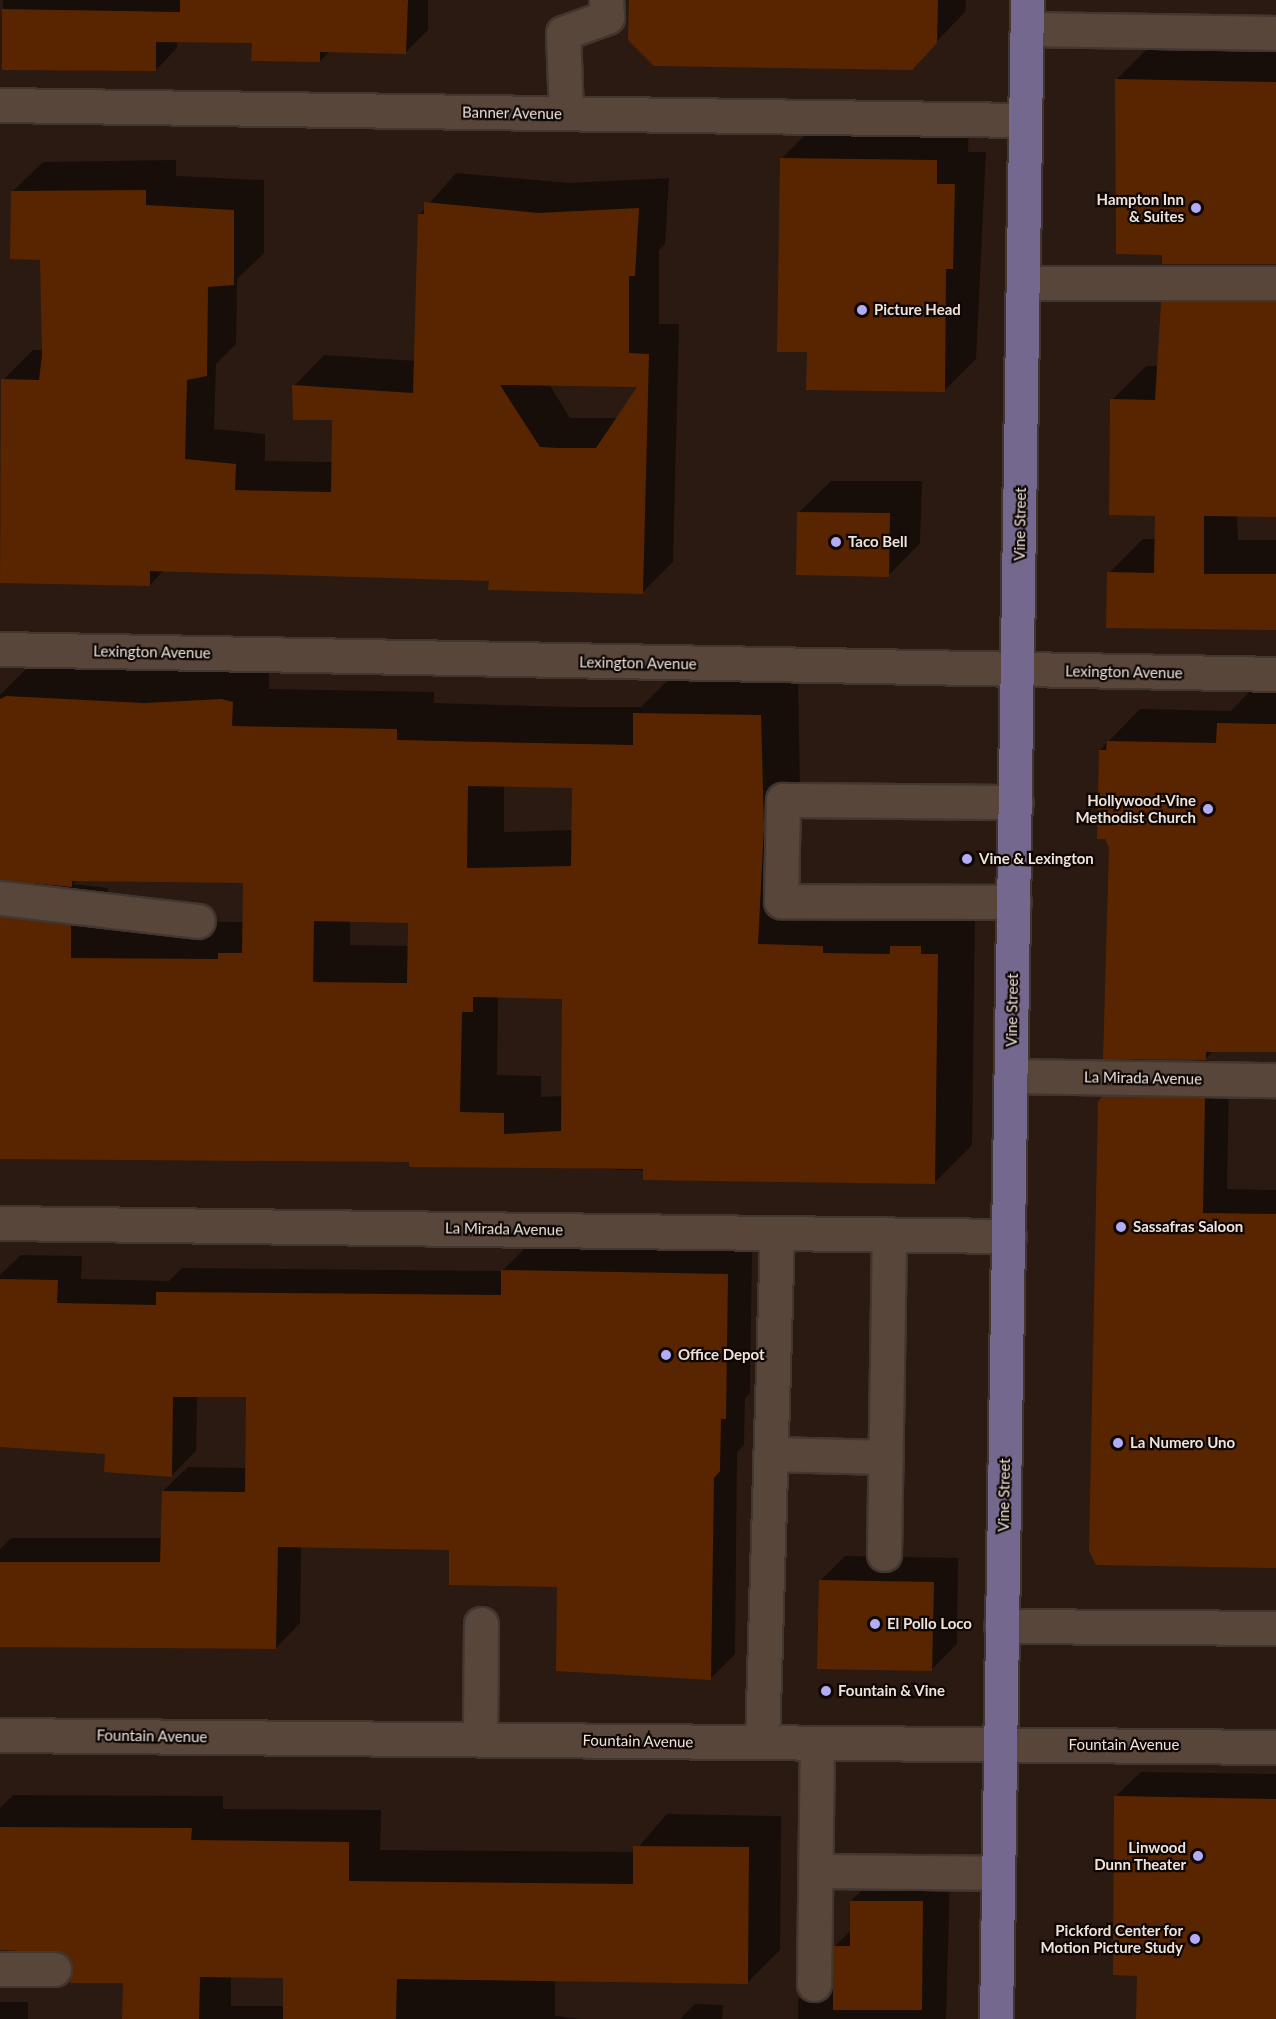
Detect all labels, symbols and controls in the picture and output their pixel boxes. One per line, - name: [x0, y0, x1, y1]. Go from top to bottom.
- street label: Banner Avenue: [462, 103, 562, 123]
- place label: Hampton Inn & Suites: [1097, 190, 1184, 225]
- marker: Hampton Inn & Suites: [1189, 201, 1203, 215]
- place label: Picture Head: [874, 301, 961, 319]
- marker: Picture Head: [855, 303, 869, 317]
- street label: Vine Street: [1010, 487, 1030, 561]
- place label: Taco Bell: [848, 533, 908, 551]
- marker: Taco Bell: [829, 535, 843, 549]
- street label: Lexington Avenue: [93, 642, 211, 662]
- street label: Lexington Avenue: [579, 653, 697, 673]
- street label: Lexington Avenue: [1065, 662, 1183, 682]
- place label: Hollywood-Vine Methodist Church: [1075, 791, 1196, 826]
- marker: Hollywood-Vine Methodist Church: [1201, 802, 1215, 816]
- place label: Vine & Lexington: [979, 850, 1094, 868]
- marker: Vine & Lexington: [960, 852, 974, 866]
- street label: Vine Street: [1002, 973, 1022, 1047]
- street label: La Mirada Avenue: [1084, 1068, 1202, 1088]
- place label: Sassafras Saloon: [1133, 1218, 1243, 1236]
- street label: La Mirada Avenue: [445, 1219, 563, 1239]
- marker: Sassafras Saloon: [1114, 1220, 1128, 1234]
- place label: Office Depot: [678, 1346, 765, 1364]
- marker: Office Depot: [659, 1348, 673, 1362]
- place label: La Numero Uno: [1130, 1434, 1235, 1452]
- marker: La Numero Uno: [1111, 1436, 1125, 1450]
- street label: Vine Street: [994, 1458, 1014, 1532]
- place label: El Pollo Loco: [887, 1615, 972, 1633]
- marker: El Pollo Loco: [868, 1617, 882, 1631]
- place label: Fountain & Vine: [838, 1682, 946, 1700]
- marker: Fountain & Vine: [819, 1684, 833, 1698]
- street label: Fountain Avenue: [96, 1726, 208, 1746]
- street label: Fountain Avenue: [582, 1731, 694, 1751]
- street label: Fountain Avenue: [1068, 1736, 1180, 1754]
- place label: Linwood Dunn Theater: [1094, 1838, 1186, 1873]
- marker: Linwood Dunn Theater: [1191, 1849, 1205, 1863]
- place label: Pickford Center for Motion Picture Study: [1040, 1921, 1183, 1956]
- marker: Pickford Center for Motion Picture Study: [1188, 1932, 1202, 1946]

